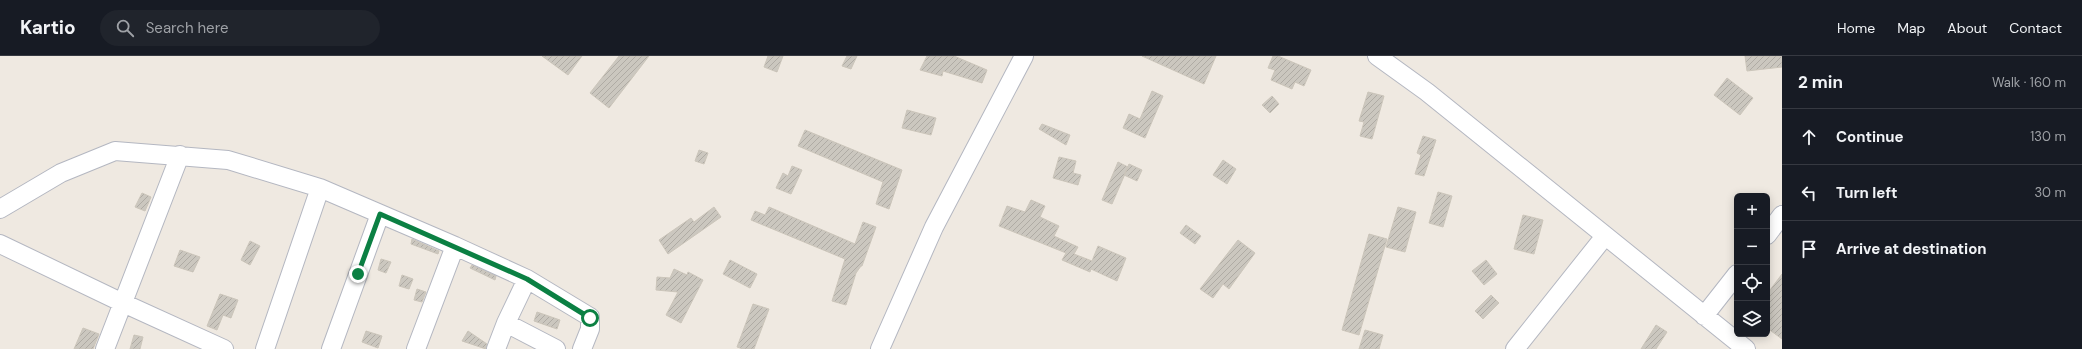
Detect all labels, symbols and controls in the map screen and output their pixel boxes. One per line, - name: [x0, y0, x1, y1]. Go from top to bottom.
- search box: [100, 10, 380, 46]
- text: Kartio: [20, 15, 76, 40]
- icon: search: [114, 17, 136, 39]
- text: Search here: [146, 18, 228, 38]
- text: Home: [1837, 19, 1875, 37]
- text: Map: [1897, 19, 1925, 37]
- text: About: [1947, 19, 1987, 37]
- text: Contact: [2009, 19, 2062, 37]
- text: 2 min: [1798, 71, 1843, 93]
- text: Walk · 160 m: [1992, 74, 2066, 91]
- icon: ahead: [1798, 126, 1820, 148]
- text: Continue: [1836, 127, 1904, 147]
- text: 130 m: [2030, 128, 2066, 145]
- icon: left: [1798, 182, 1820, 204]
- text: Turn left: [1836, 183, 1897, 203]
- text: 30 m: [2034, 184, 2066, 201]
- map controls: [1734, 193, 1770, 337]
- button: +: [1734, 193, 1770, 229]
- button: −: [1734, 229, 1770, 265]
- icon: arrive: [1798, 238, 1820, 260]
- text: Arrive at destination: [1836, 239, 1987, 259]
- route end: [349, 265, 367, 283]
- button: locate: [1734, 265, 1770, 301]
- button: layers: [1734, 301, 1770, 337]
- route start: [581, 309, 599, 327]

